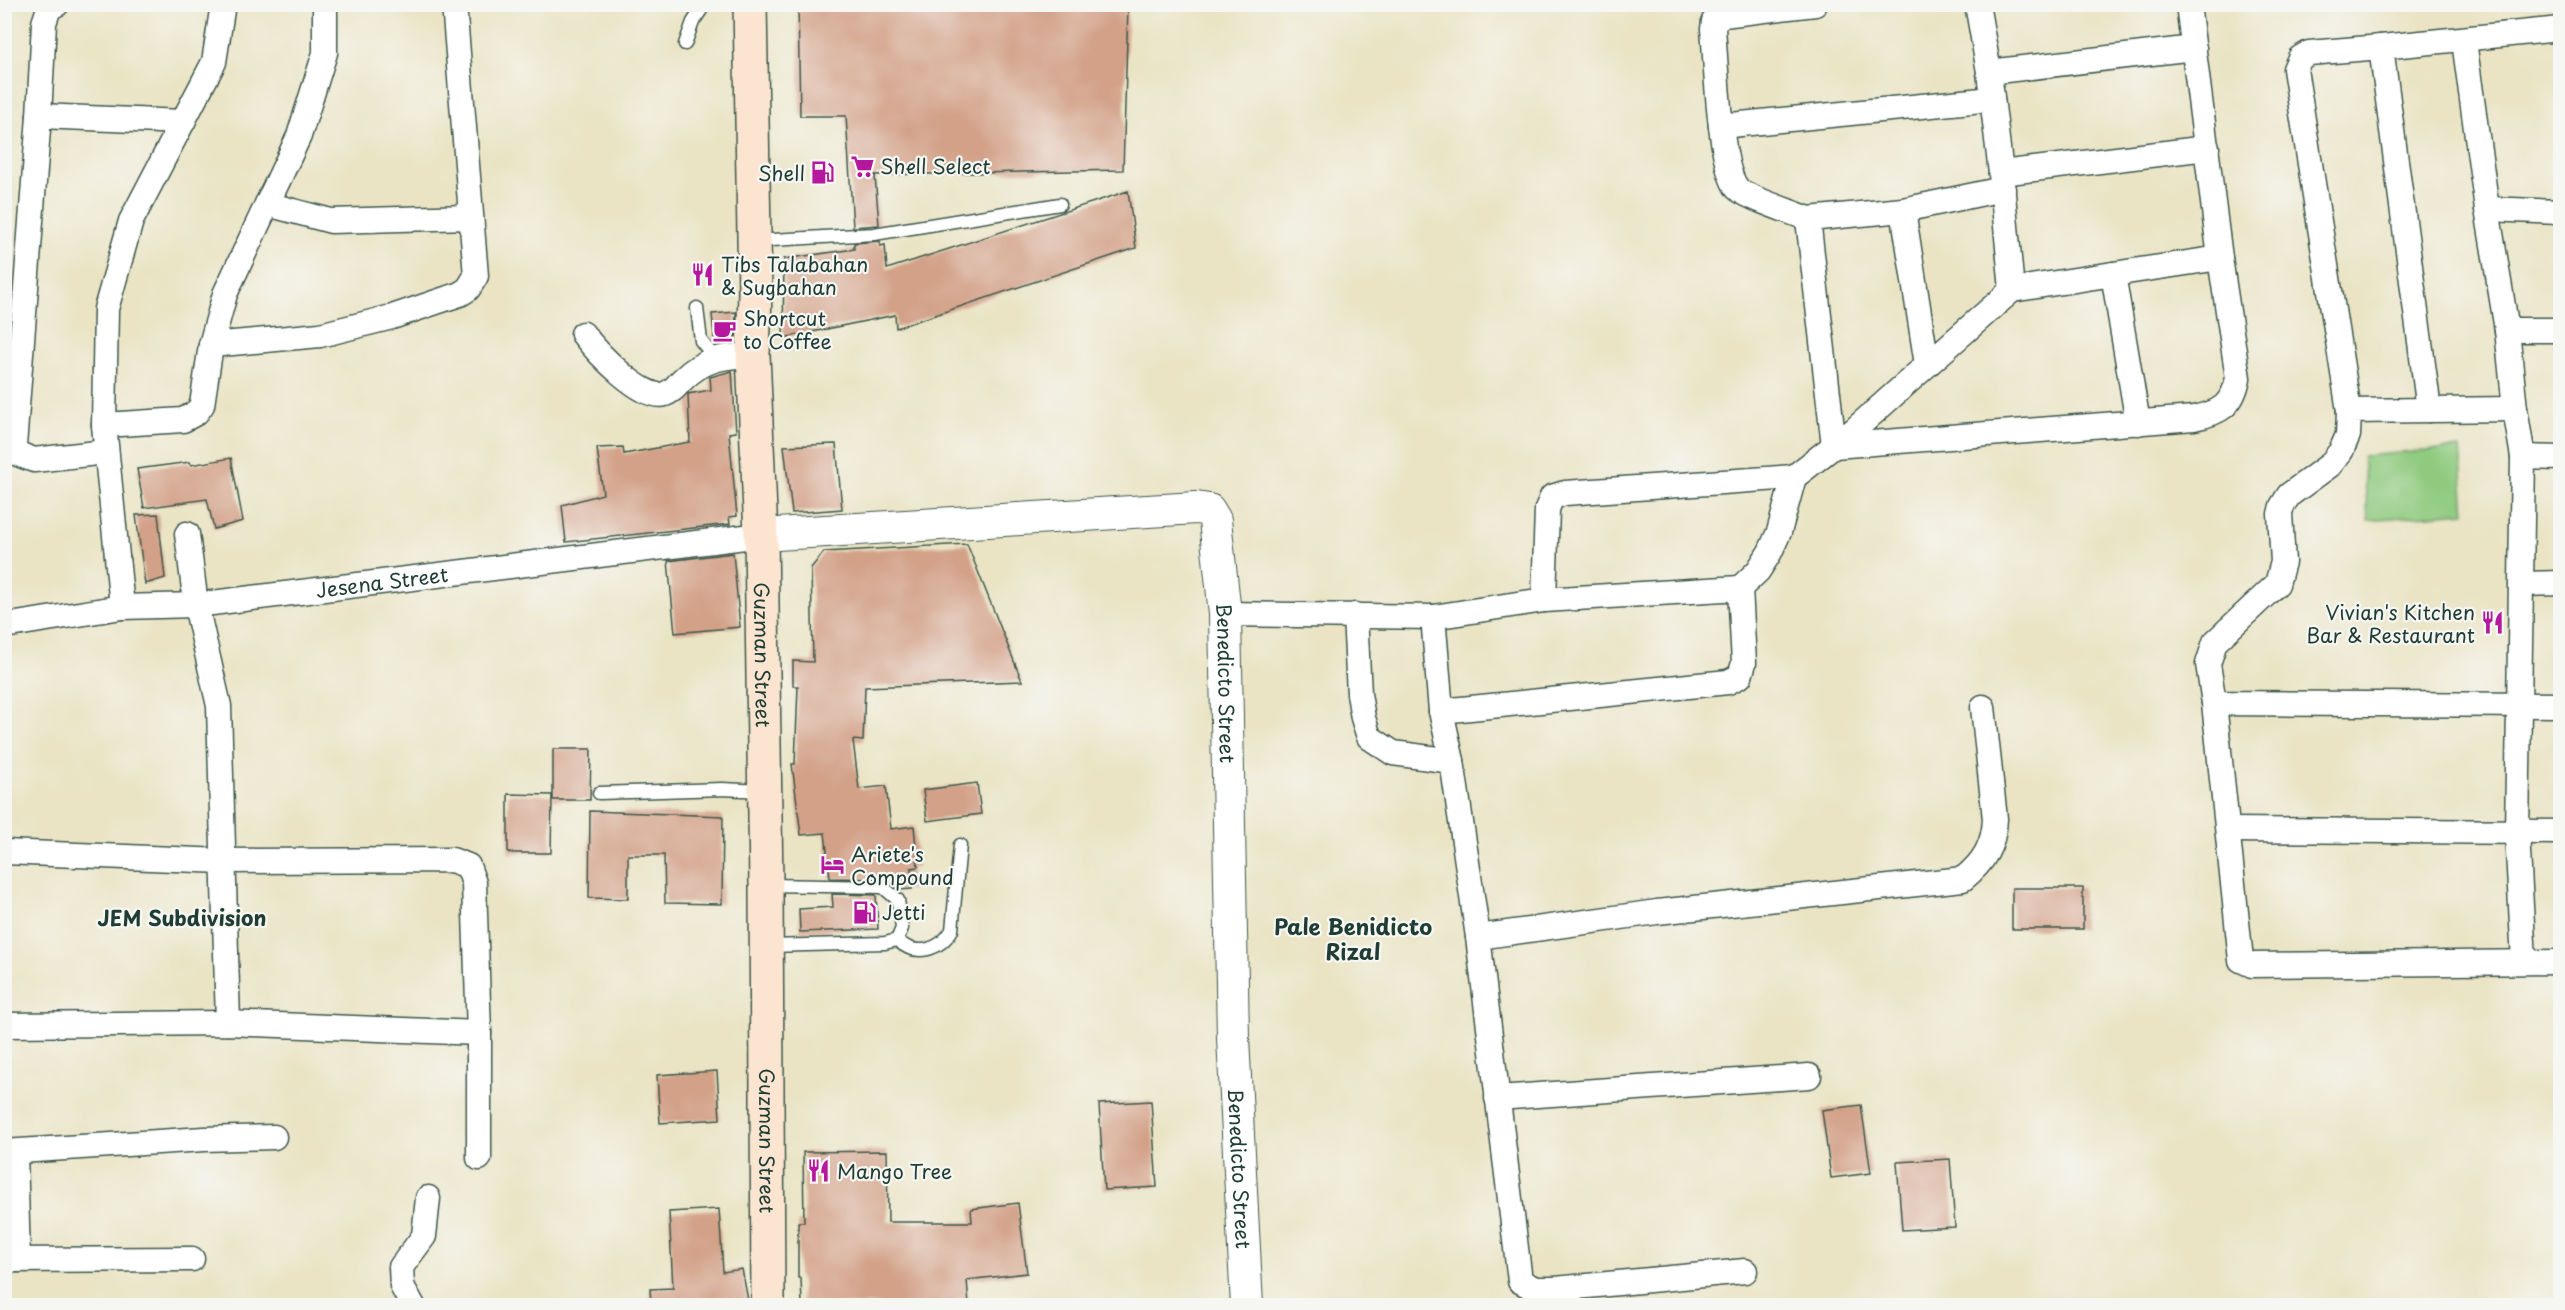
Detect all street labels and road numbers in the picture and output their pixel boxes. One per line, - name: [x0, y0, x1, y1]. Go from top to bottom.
- street label: Jesena Street: [314, 559, 450, 605]
- street label: Guzman Street: [747, 582, 779, 728]
- street label: Benedicto Street: [1209, 601, 1243, 763]
- street label: Guzman Street: [752, 1068, 783, 1213]
- street label: Benedicto Street: [1221, 1088, 1259, 1250]

